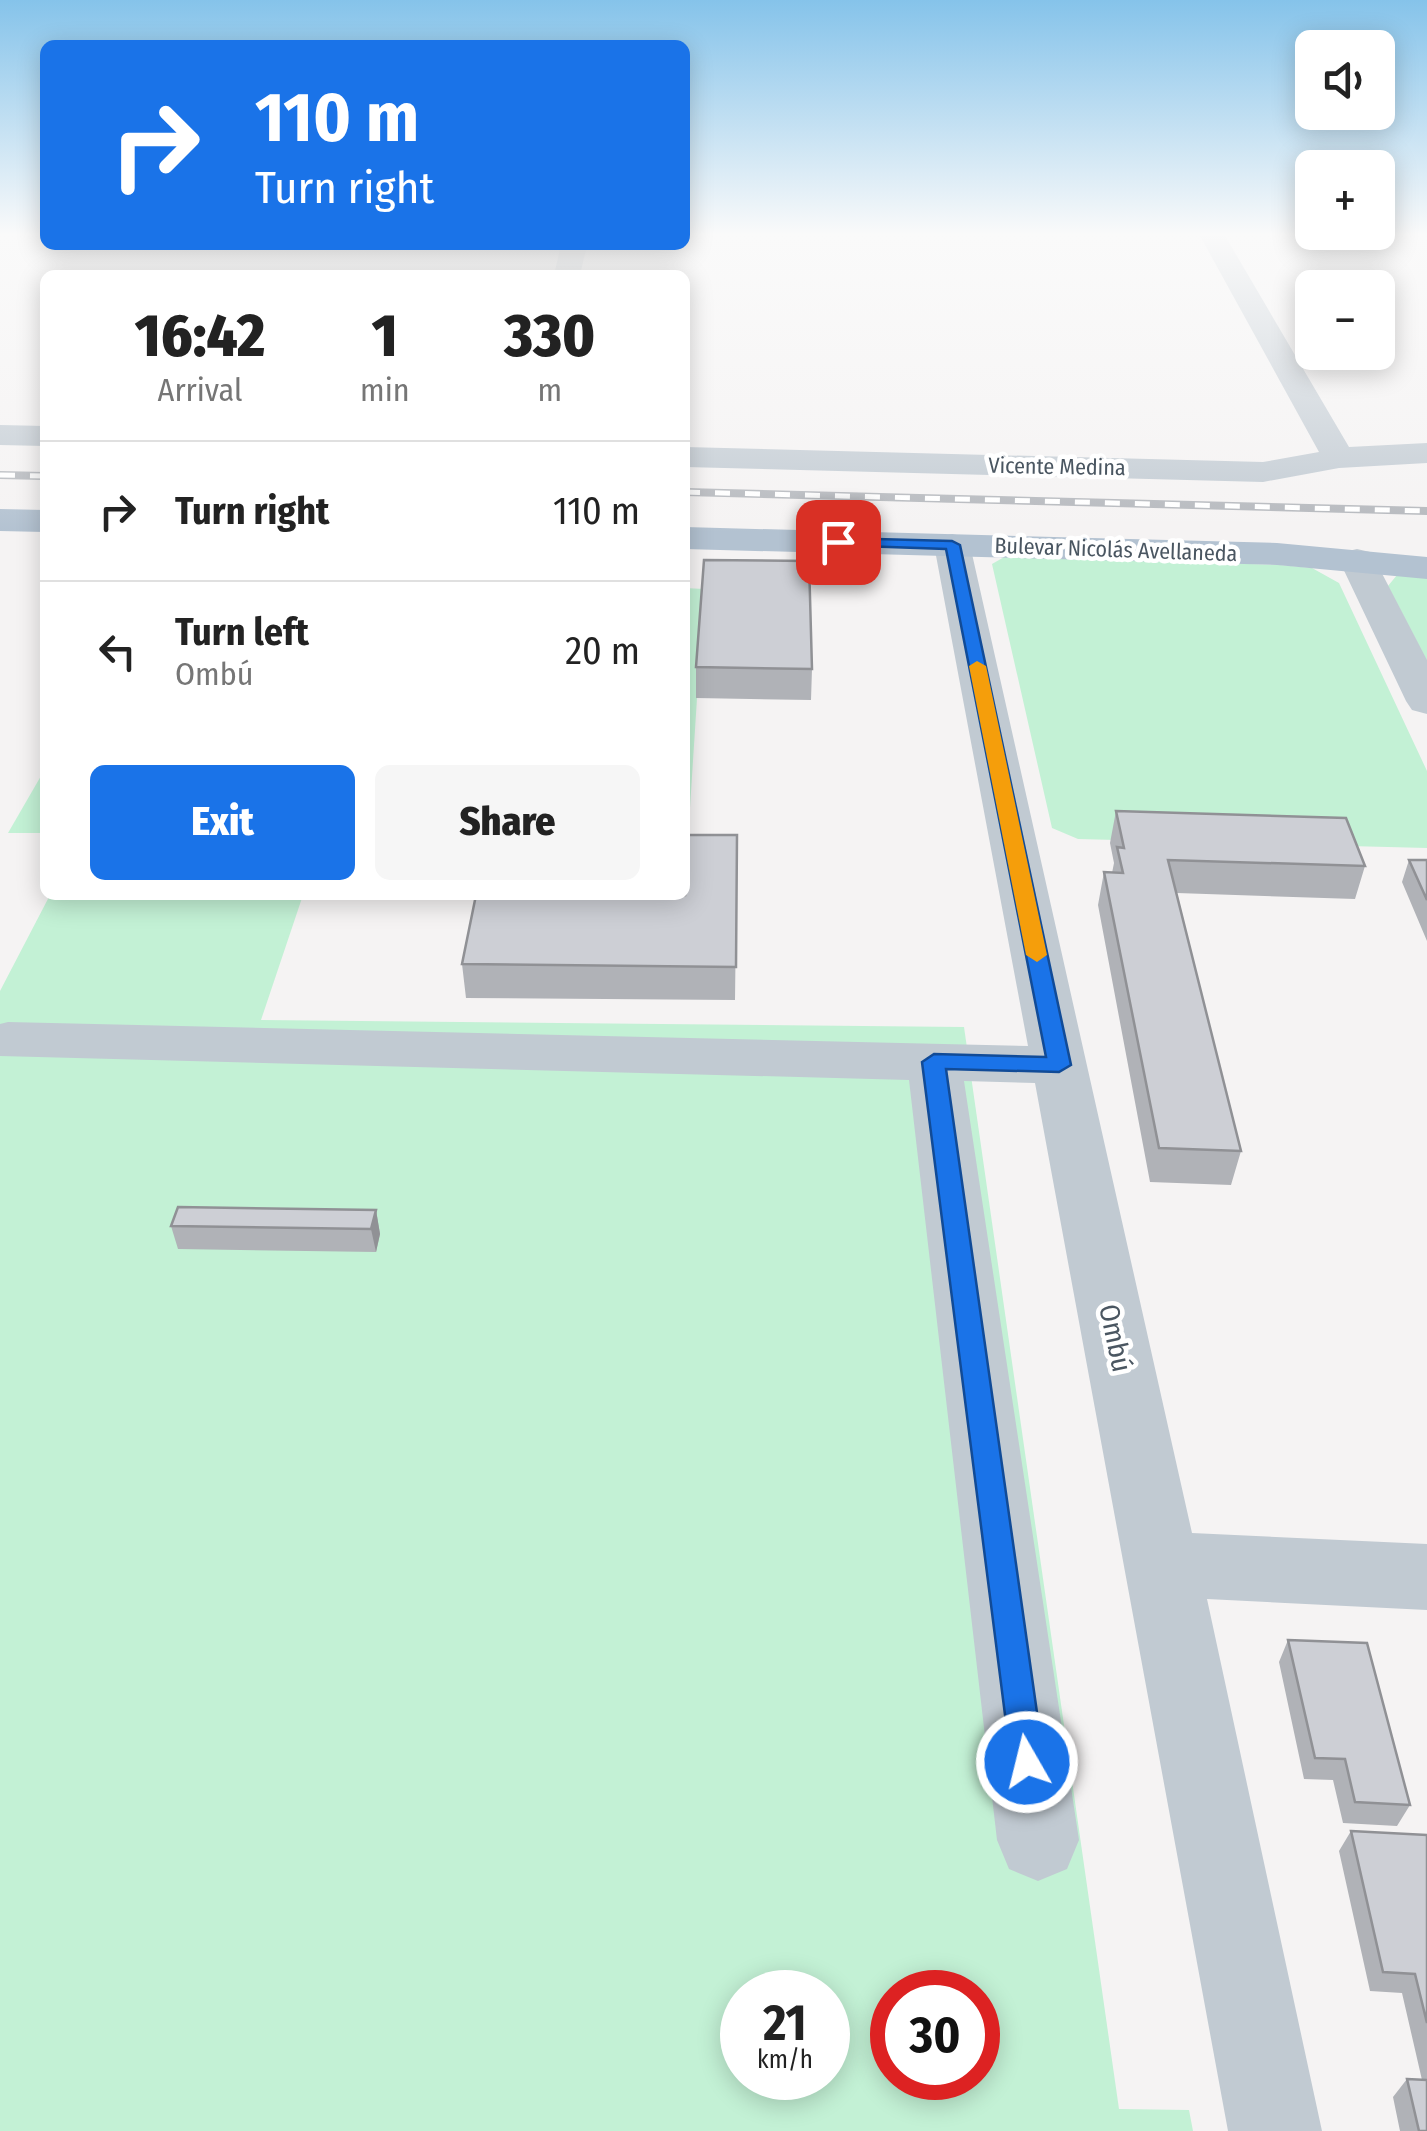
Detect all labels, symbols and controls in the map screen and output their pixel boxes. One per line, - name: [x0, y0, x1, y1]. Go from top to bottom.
- map controls: [1295, 30, 1395, 370]
- button: sound: [1295, 30, 1395, 130]
- text: 110 m: [255, 76, 419, 160]
- icon: right: [90, 80, 220, 210]
- button: +: [1295, 150, 1395, 250]
- text: Turn right: [255, 161, 434, 215]
- button: −: [1295, 270, 1395, 370]
- text: 16:42: [135, 300, 265, 372]
- text: 1: [372, 300, 398, 372]
- text: 330: [504, 300, 595, 372]
- text: Arrival: [158, 371, 242, 409]
- text: min: [360, 371, 410, 409]
- text: m: [537, 371, 562, 409]
- street label: Vicente Medina: [988, 452, 1126, 481]
- icon: right: [90, 484, 145, 539]
- text: Turn right: [175, 488, 329, 534]
- text: 110 m: [553, 488, 640, 534]
- pin: [796, 500, 881, 585]
- icon: arrive: [811, 515, 866, 570]
- street label: Bulevar Nicolás Avellaneda: [994, 532, 1238, 567]
- text: Turn left: [175, 609, 309, 655]
- icon: left: [90, 624, 145, 679]
- text: 20 m: [565, 628, 640, 674]
- text: Ombú: [175, 655, 253, 693]
- button: Exit: [90, 765, 355, 880]
- button: Share: [375, 765, 640, 880]
- street label: Ombú: [1092, 1301, 1139, 1375]
- position arrow: [975, 1710, 1079, 1814]
- speed limit sign: 30: [870, 1970, 1000, 2100]
- text: 21: [763, 1993, 807, 2053]
- text: km/h: [757, 2045, 813, 2075]

